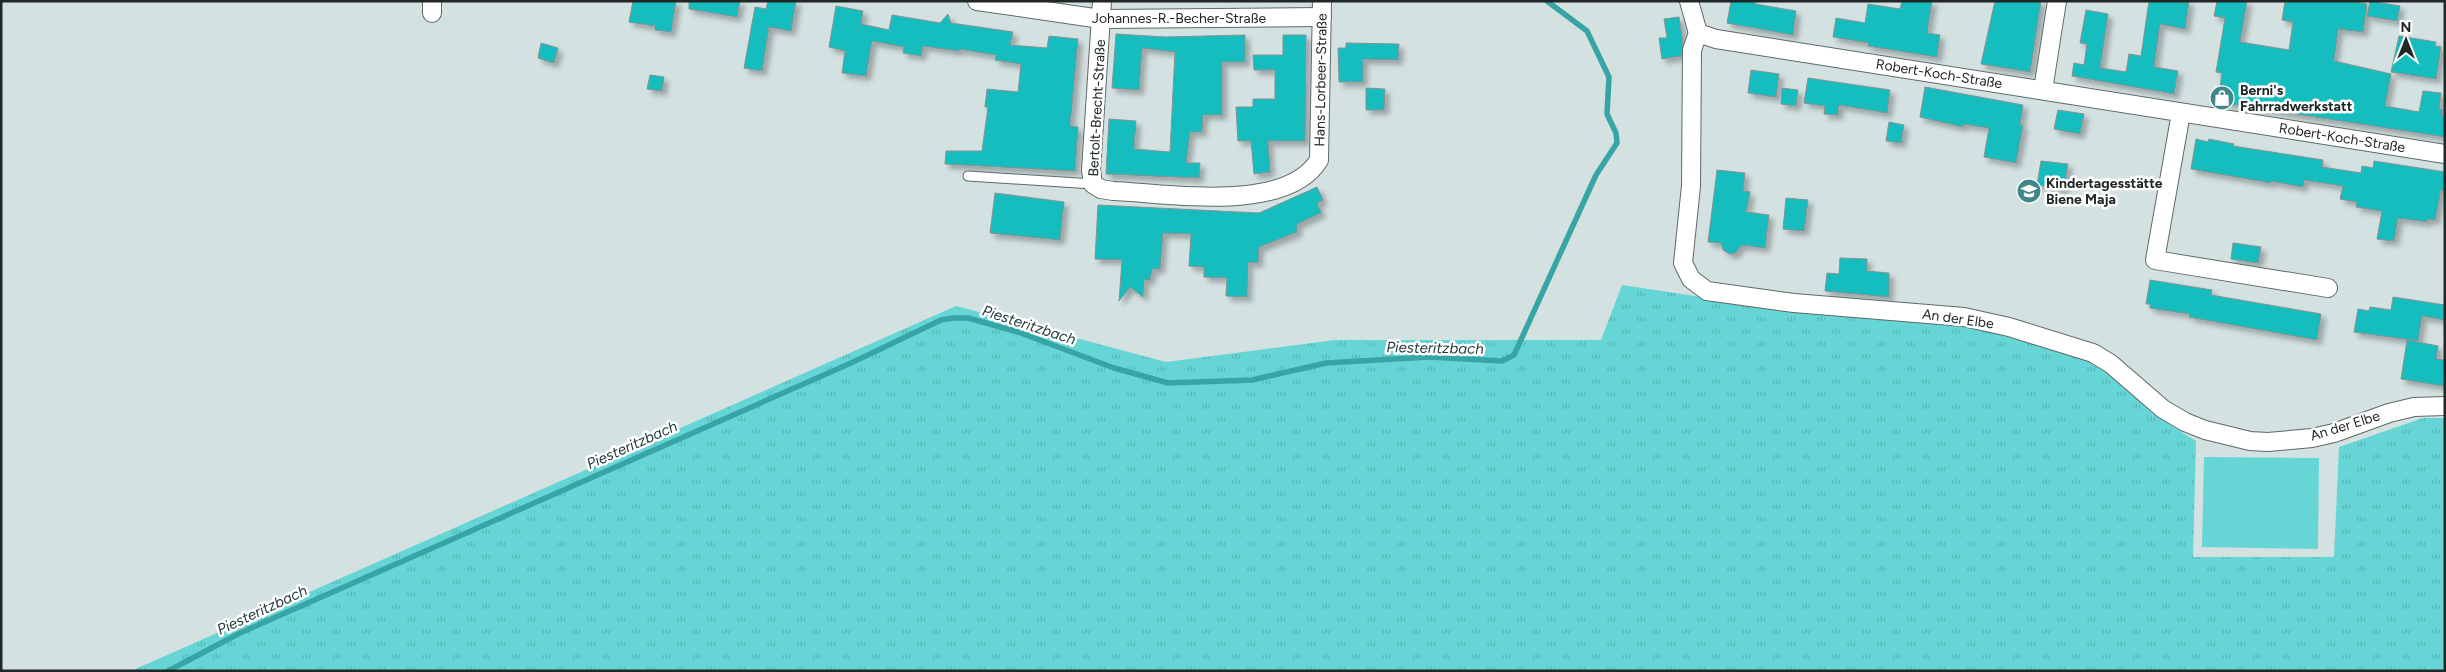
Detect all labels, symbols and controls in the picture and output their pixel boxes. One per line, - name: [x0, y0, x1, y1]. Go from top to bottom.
- street label: Johannes-R.-Becher-Straße: [1092, 10, 1267, 27]
- street label: Hans-Lorbeer-Straße: [1311, 13, 1331, 147]
- north arrow: [2381, 15, 2431, 65]
- text: N: [2401, 19, 2411, 36]
- street label: Bertolt-Brecht-Straße: [1085, 39, 1109, 177]
- street label: Robert-Koch-Straße: [1875, 56, 2004, 92]
- place label: Berni's Fahrradwerkstatt: [2240, 82, 2353, 115]
- shop icon: Berni's Fahrradwerkstatt: [2209, 85, 2235, 111]
- street label: Robert-Koch-Straße: [2278, 120, 2407, 156]
- place label: Kindertagesstätte Biene Maja: [2046, 175, 2163, 208]
- school or university icon: Kindertagesstätte Biene Maja: [2016, 178, 2042, 204]
- water label: Piesteritzbach: [980, 301, 1078, 349]
- street label: An der Elbe: [1921, 306, 1995, 332]
- water label: Piesteritzbach: [1386, 338, 1484, 358]
- street label: An der Elbe: [2308, 407, 2382, 445]
- water label: Piesteritzbach: [584, 417, 680, 473]
- water label: Piesteritzbach: [214, 581, 310, 639]

